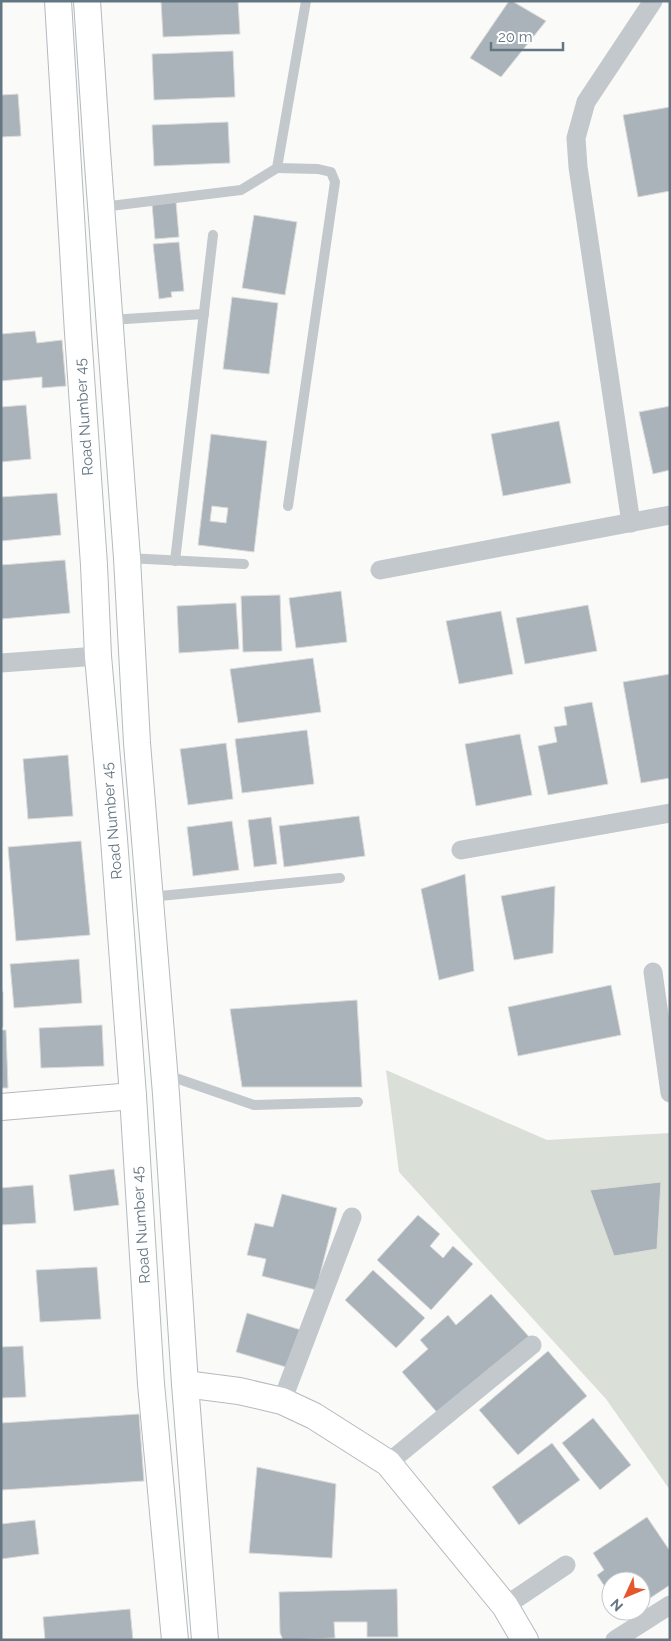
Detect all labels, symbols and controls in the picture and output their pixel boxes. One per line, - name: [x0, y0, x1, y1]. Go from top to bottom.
- scale bar: [491, 20, 564, 52]
- text: 20 m: [498, 28, 533, 46]
- street label: Road Number 45: [71, 358, 97, 476]
- street label: Road Number 45: [98, 762, 126, 880]
- street label: Road Number 45: [128, 1166, 154, 1284]
- north arrow: [601, 1571, 651, 1621]
- text: N: [607, 1596, 626, 1614]

